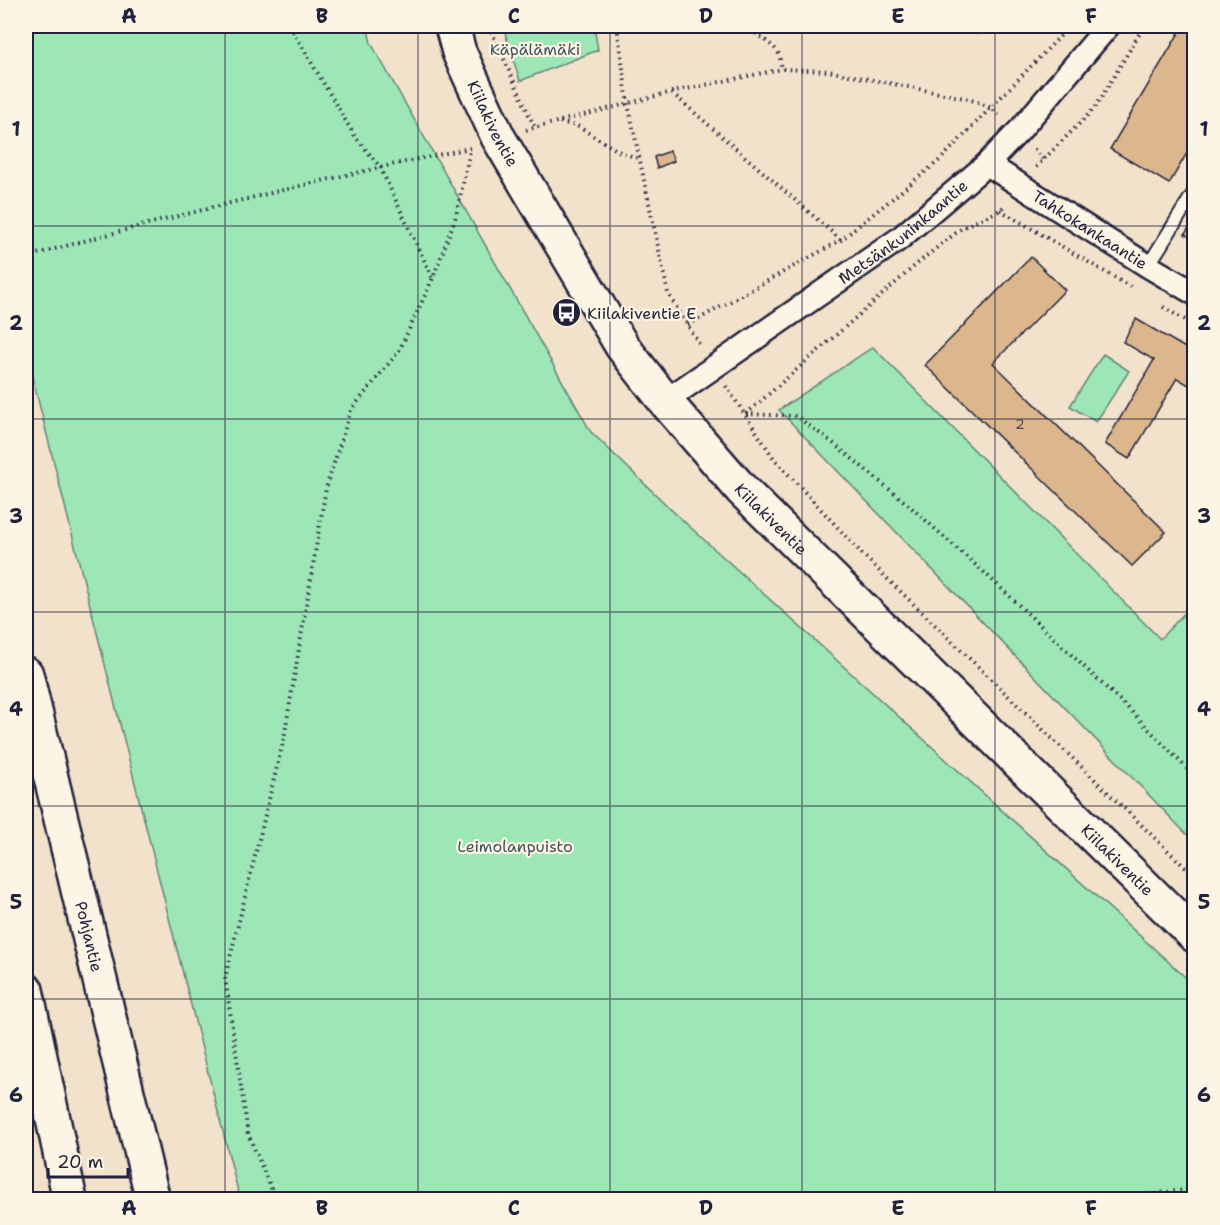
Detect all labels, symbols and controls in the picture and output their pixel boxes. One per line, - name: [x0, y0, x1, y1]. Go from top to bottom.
- text: A: [121, 3, 137, 29]
- text: B: [316, 3, 328, 29]
- text: C: [508, 3, 520, 29]
- text: D: [699, 3, 713, 29]
- text: E: [891, 3, 905, 29]
- text: F: [1085, 3, 1097, 29]
- park label: Käpälämäki: [490, 39, 580, 60]
- street label: Kiilakiventie: [463, 77, 524, 170]
- text: 1: [11, 116, 21, 142]
- text: 1: [1199, 116, 1209, 142]
- street label: Metsänkuninkaantie: [834, 175, 972, 289]
- street label: Tahkokankaantie: [1029, 185, 1152, 274]
- bus stop icon: Kiilakiventie E: [550, 297, 582, 329]
- place label: Kiilakiventie E: [587, 303, 696, 324]
- text: 2: [9, 310, 23, 336]
- text: 2: [1197, 310, 1211, 336]
- house number: 2: [1015, 415, 1025, 433]
- street label: Kiilakiventie: [730, 479, 812, 559]
- text: 3: [9, 503, 23, 529]
- text: 3: [1197, 503, 1211, 529]
- text: 4: [9, 696, 23, 722]
- text: 4: [1197, 696, 1211, 722]
- street label: Kiilakiventie: [1077, 819, 1158, 900]
- park label: Leimolanpuisto: [457, 836, 573, 857]
- text: 5: [10, 889, 22, 915]
- text: 5: [1198, 889, 1210, 915]
- street label: Pohjantie: [71, 899, 108, 974]
- text: 6: [9, 1082, 23, 1108]
- text: 6: [1197, 1082, 1211, 1108]
- scale bar: [48, 1141, 128, 1179]
- text: 20 m: [57, 1150, 103, 1174]
- text: A: [121, 1195, 137, 1221]
- text: B: [316, 1195, 328, 1221]
- text: C: [508, 1195, 520, 1221]
- text: D: [699, 1195, 713, 1221]
- text: E: [891, 1195, 905, 1221]
- text: F: [1085, 1195, 1097, 1221]

